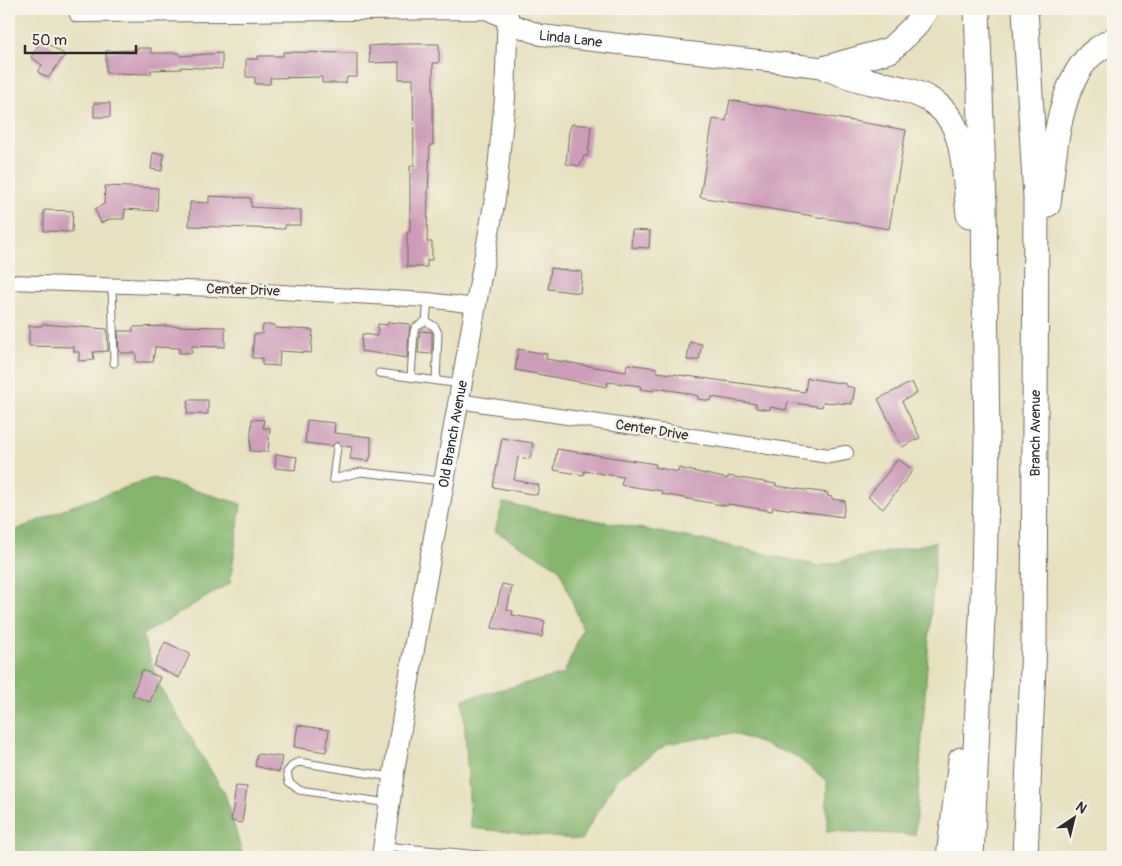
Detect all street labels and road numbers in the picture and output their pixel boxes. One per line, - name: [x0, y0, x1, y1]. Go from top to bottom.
- street label: Linda Lane: [538, 26, 603, 51]
- street label: Center Drive: [206, 280, 280, 300]
- street label: Old Branch Avenue: [435, 379, 471, 489]
- street label: Branch Avenue: [1026, 390, 1044, 477]
- street label: Center Drive: [614, 416, 690, 444]

